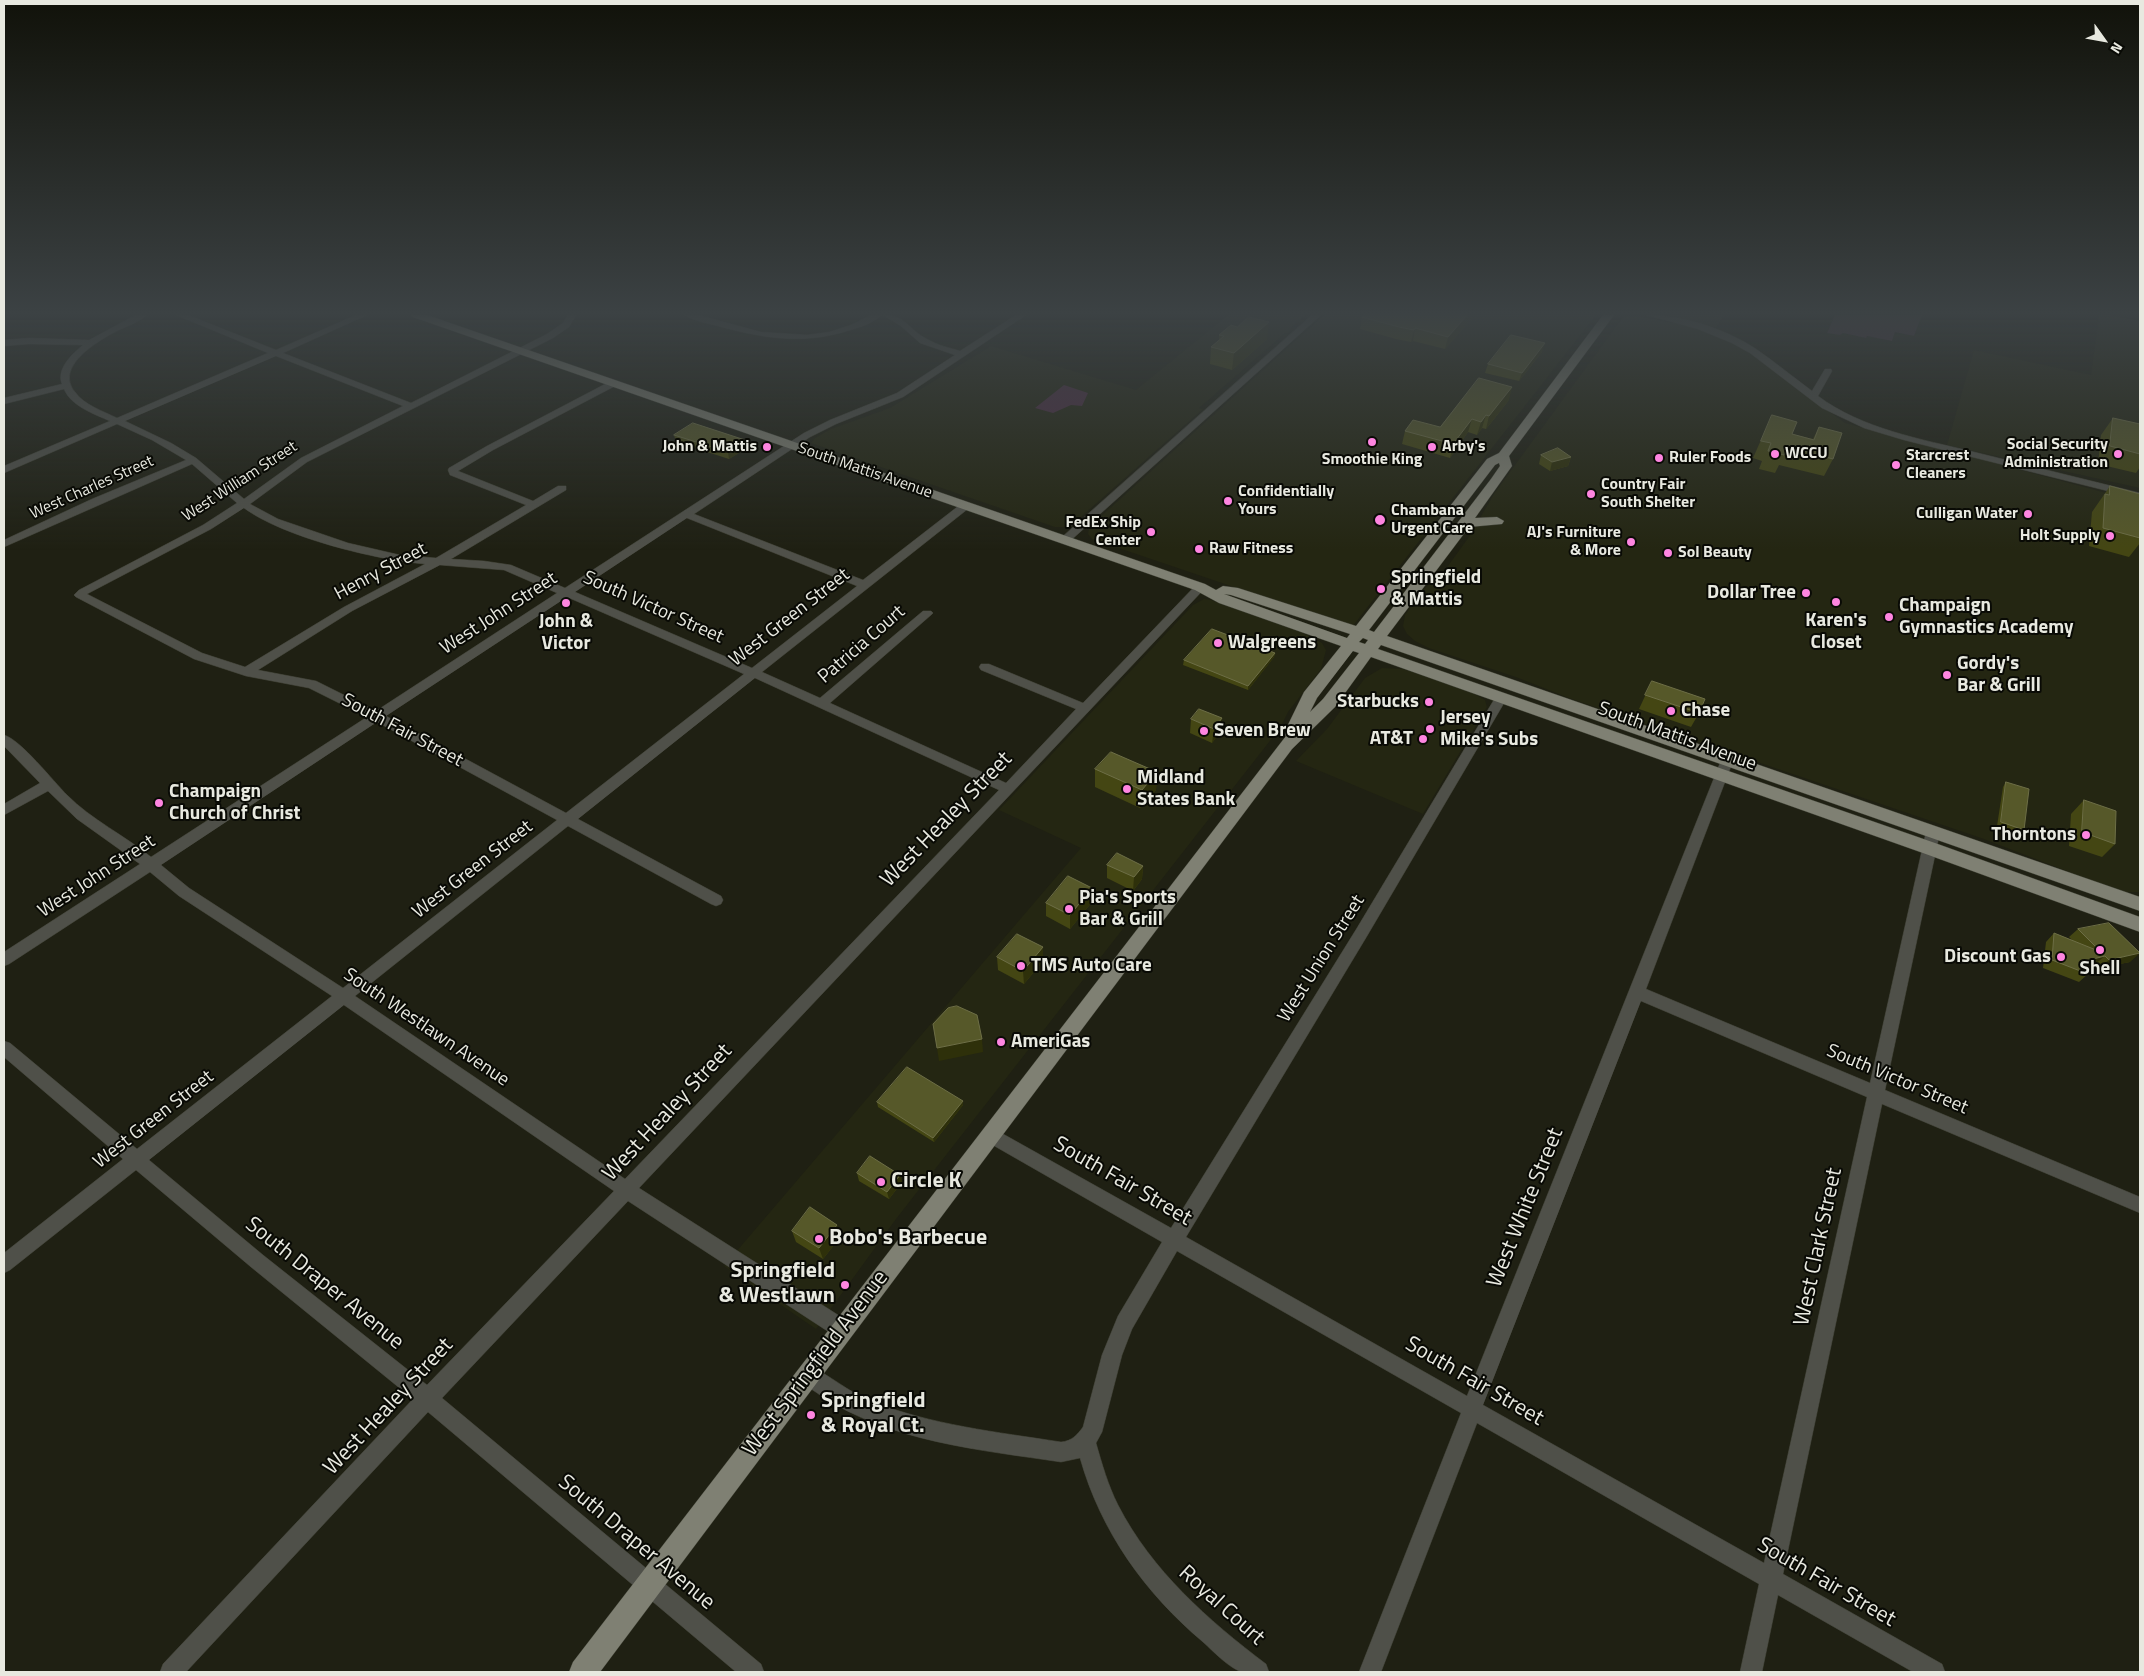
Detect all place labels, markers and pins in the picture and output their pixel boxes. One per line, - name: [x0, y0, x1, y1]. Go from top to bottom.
- place label: Social Security Administration: [2004, 435, 2108, 473]
- marker: Smoothie King: [1366, 436, 1378, 448]
- place label: John & Mattis: [663, 437, 757, 457]
- place label: Arby's: [1442, 437, 1486, 457]
- marker: John & Mattis: [761, 441, 773, 453]
- marker: Arby's: [1426, 441, 1438, 453]
- place label: WCCU: [1785, 444, 1828, 464]
- place label: Starcrest Cleaners: [1906, 446, 1969, 484]
- place label: Ruler Foods: [1669, 448, 1751, 468]
- marker: WCCU: [1769, 448, 1781, 460]
- marker: Social Security Administration: [2112, 448, 2124, 460]
- place label: Smoothie King: [1322, 450, 1422, 470]
- marker: Ruler Foods: [1653, 452, 1665, 464]
- marker: Starcrest Cleaners: [1890, 459, 1902, 471]
- place label: Country Fair South Shelter: [1601, 475, 1695, 513]
- place label: Confidentially Yours: [1238, 482, 1334, 520]
- marker: Country Fair South Shelter: [1585, 488, 1597, 500]
- marker: Confidentially Yours: [1222, 495, 1234, 507]
- place label: Chambana Urgent Care: [1391, 501, 1473, 539]
- place label: Culligan Water: [1916, 504, 2018, 524]
- marker: Culligan Water: [2022, 508, 2034, 520]
- place label: FedEx Ship Center: [1065, 513, 1141, 551]
- marker: Chambana Urgent Care: [1373, 513, 1387, 527]
- place label: AJ's Furniture & More: [1527, 523, 1621, 561]
- marker: FedEx Ship Center: [1145, 526, 1157, 538]
- place label: Holt Supply: [2020, 526, 2100, 546]
- marker: Holt Supply: [2104, 530, 2116, 542]
- marker: AJ's Furniture & More: [1625, 536, 1637, 548]
- place label: Raw Fitness: [1209, 539, 1293, 559]
- marker: Raw Fitness: [1193, 543, 1205, 555]
- place label: Sol Beauty: [1678, 543, 1752, 563]
- marker: Sol Beauty: [1662, 547, 1674, 559]
- place label: Springfield & Mattis: [1391, 567, 1481, 611]
- place label: Dollar Tree: [1707, 582, 1796, 604]
- marker: Springfield & Mattis: [1375, 583, 1387, 595]
- marker: Dollar Tree: [1800, 587, 1812, 599]
- place label: Champaign Gymnastics Academy: [1899, 595, 2074, 639]
- marker: Karen's Closet: [1830, 596, 1842, 608]
- marker: John & Victor: [560, 597, 572, 609]
- place label: Karen's Closet: [1805, 610, 1867, 654]
- place label: John & Victor: [539, 611, 593, 655]
- marker: Champaign Gymnastics Academy: [1883, 611, 1895, 623]
- place label: Walgreens: [1228, 632, 1316, 654]
- marker: Walgreens: [1212, 637, 1224, 649]
- place label: Gordy's Bar & Grill: [1957, 653, 2041, 697]
- marker: Gordy's Bar & Grill: [1941, 669, 1953, 681]
- place label: Starbucks: [1337, 691, 1419, 713]
- marker: Starbucks: [1423, 696, 1435, 708]
- place label: Chase: [1681, 700, 1730, 722]
- marker: Chase: [1665, 705, 1677, 717]
- place label: Jersey Mike's Subs: [1440, 707, 1538, 751]
- place label: Seven Brew: [1214, 720, 1311, 742]
- marker: Jersey Mike's Subs: [1424, 723, 1436, 735]
- marker: Seven Brew: [1198, 725, 1210, 737]
- place label: AT&T: [1370, 728, 1413, 750]
- marker: AT&T: [1417, 733, 1429, 745]
- place label: Midland States Bank: [1137, 767, 1235, 811]
- place label: Champaign Church of Christ: [169, 781, 300, 825]
- marker: Midland States Bank: [1121, 783, 1133, 795]
- marker: Champaign Church of Christ: [153, 797, 165, 809]
- place label: Thorntons: [1991, 824, 2076, 846]
- marker: Thorntons: [2080, 829, 2092, 841]
- place label: Pia's Sports Bar & Grill: [1079, 887, 1176, 931]
- marker: Pia's Sports Bar & Grill: [1063, 903, 1075, 915]
- marker: Shell: [2094, 944, 2106, 956]
- place label: Discount Gas: [1944, 946, 2051, 968]
- marker: Discount Gas: [2055, 951, 2067, 963]
- place label: TMS Auto Care: [1031, 955, 1152, 977]
- place label: Shell: [2080, 958, 2120, 980]
- marker: TMS Auto Care: [1015, 960, 1027, 972]
- place label: AmeriGas: [1011, 1031, 1090, 1053]
- marker: AmeriGas: [995, 1036, 1007, 1048]
- place label: Circle K: [891, 1169, 962, 1195]
- marker: Circle K: [875, 1176, 887, 1188]
- place label: Bobo's Barbecue: [829, 1226, 987, 1252]
- marker: Bobo's Barbecue: [813, 1233, 825, 1245]
- place label: Springfield & Westlawn: [719, 1259, 835, 1310]
- marker: Springfield & Westlawn: [839, 1279, 851, 1291]
- place label: Springfield & Royal Ct.: [821, 1389, 925, 1440]
- marker: Springfield & Royal Ct.: [805, 1409, 817, 1421]

